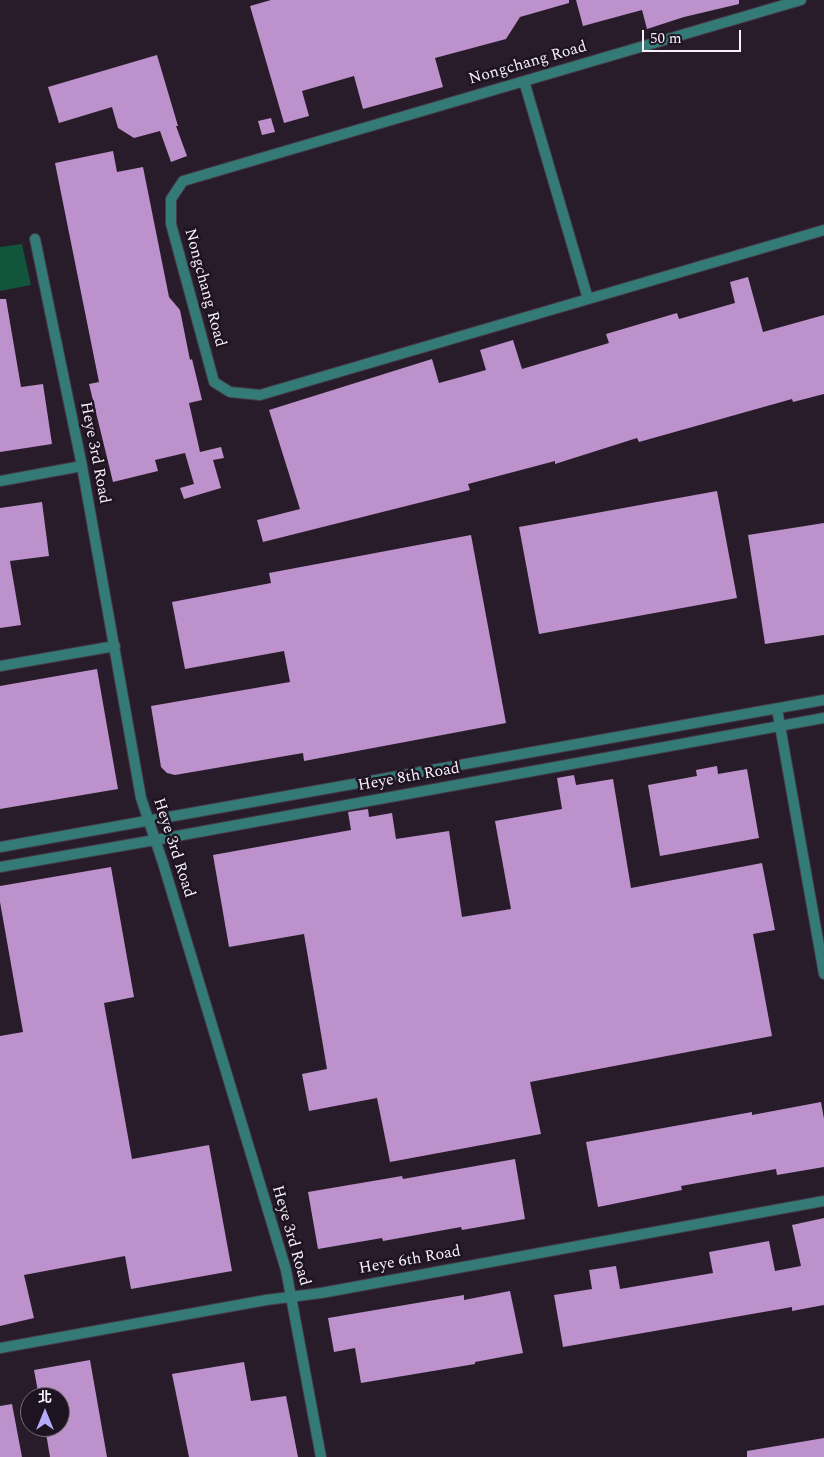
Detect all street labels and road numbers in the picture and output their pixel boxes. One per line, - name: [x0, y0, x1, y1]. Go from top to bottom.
- street label: Nongchang Road: [467, 38, 589, 90]
- street label: Nongchang Road: [179, 227, 229, 349]
- street label: Heye 3rd Road: [75, 400, 113, 506]
- street label: Heye 8th Road: [357, 760, 461, 796]
- street label: Heye 3rd Road: [148, 796, 198, 900]
- street label: Heye 3rd Road: [267, 1184, 313, 1288]
- street label: Heye 6th Road: [358, 1243, 462, 1279]

